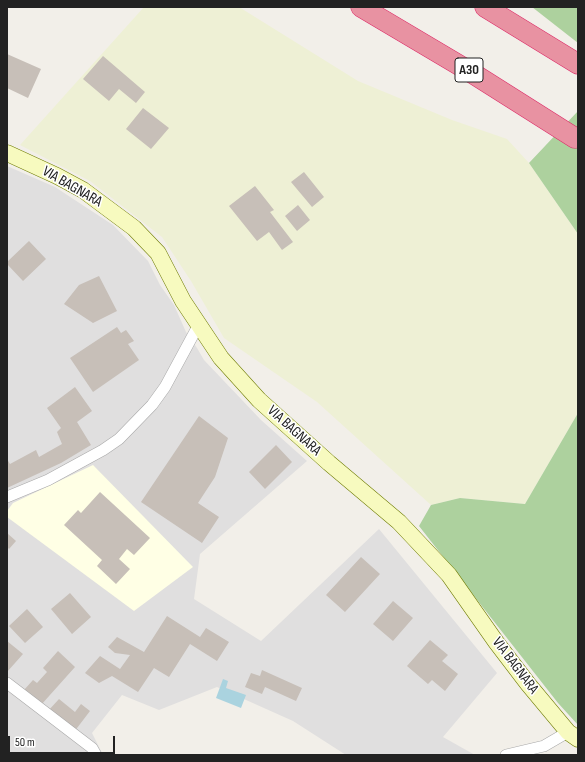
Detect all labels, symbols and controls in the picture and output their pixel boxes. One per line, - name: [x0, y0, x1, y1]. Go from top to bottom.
- road number: A30: [455, 58, 483, 82]
- street label: VIA BAGNARA: [39, 163, 105, 211]
- street label: VIA BAGNARA: [263, 402, 325, 460]
- street label: VIA BAGNARA: [488, 634, 542, 698]
- scale bar: [10, 728, 117, 754]
- text: 50 m: [15, 735, 35, 750]

